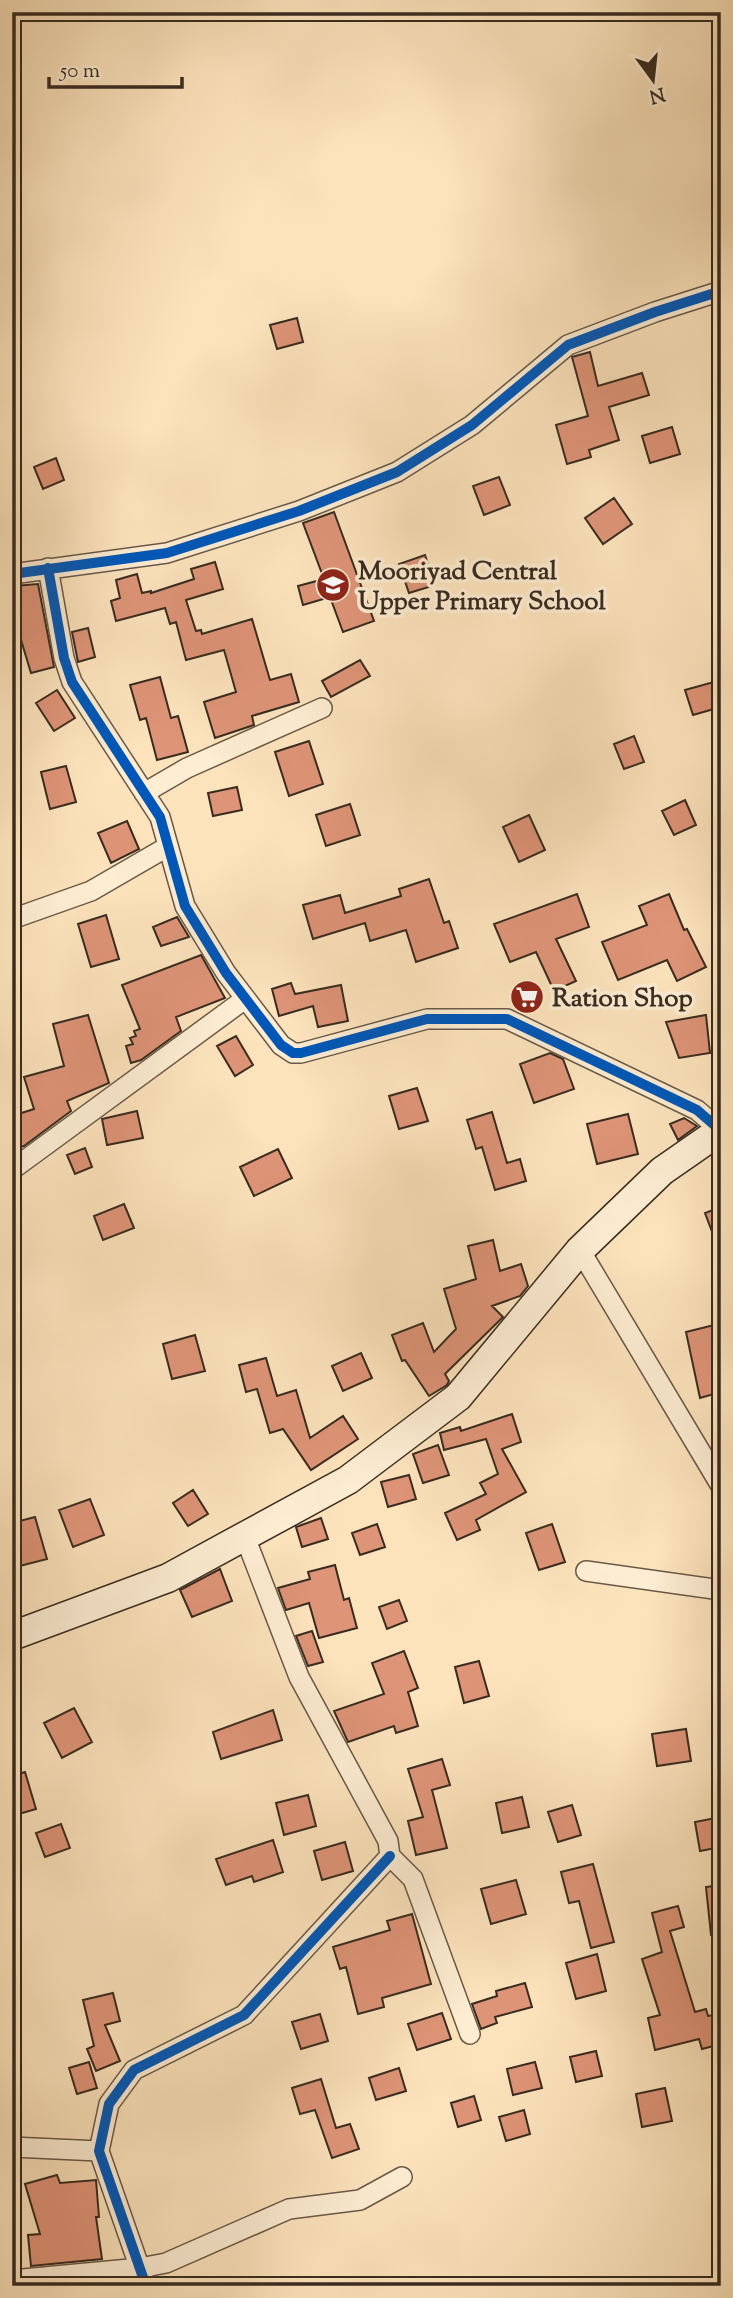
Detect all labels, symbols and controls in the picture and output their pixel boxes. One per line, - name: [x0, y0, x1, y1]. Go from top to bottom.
- scale bar: [49, 46, 182, 90]
- north arrow: [618, 46, 688, 116]
- text: 50 m: [59, 57, 100, 87]
- text: N: [646, 79, 668, 109]
- place label: Mooriyad Central Upper Primary School: [358, 554, 606, 621]
- school or university icon: Mooriyad Central Upper Primary School: [314, 566, 352, 604]
- supermarket icon: Ration Shop: [508, 978, 546, 1016]
- place label: Ration Shop: [552, 981, 693, 1018]

